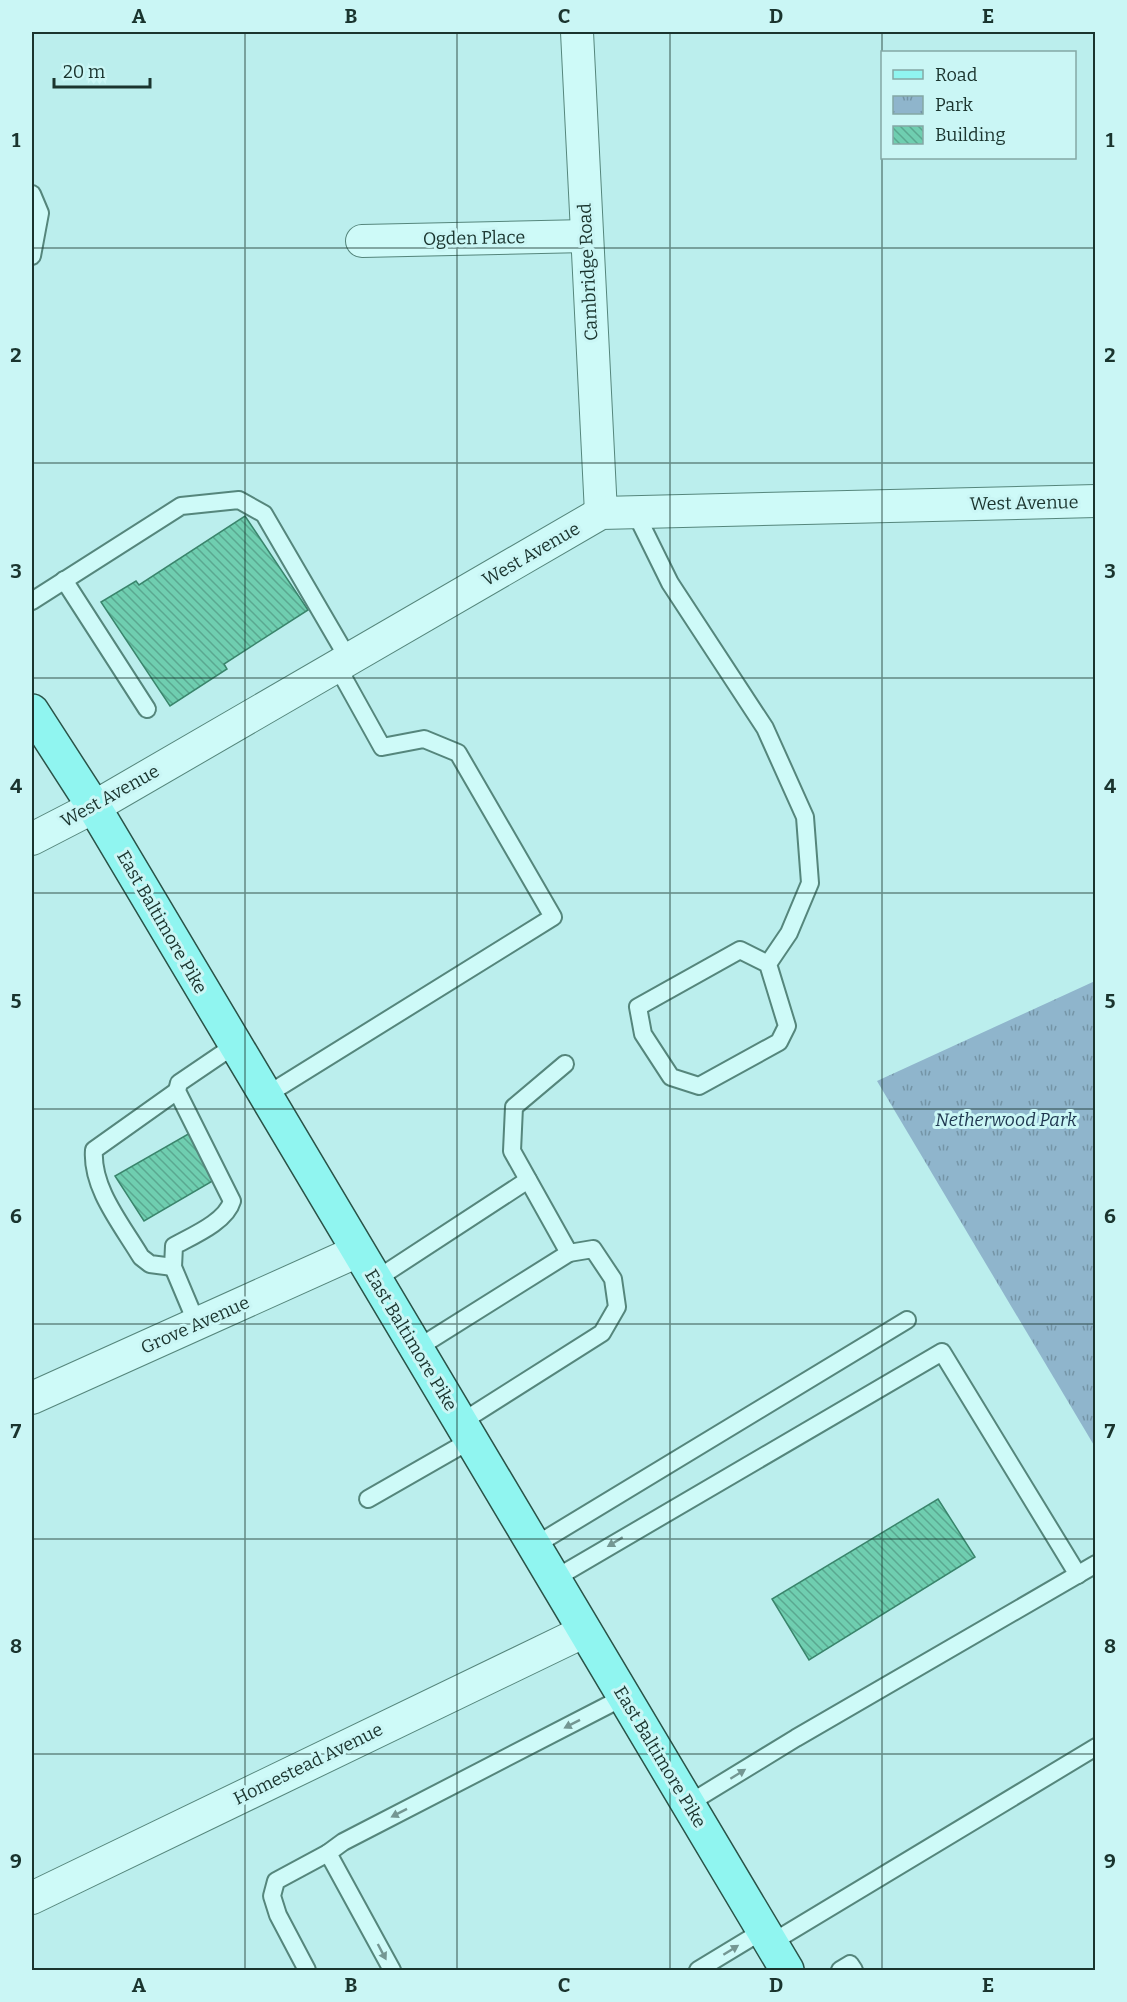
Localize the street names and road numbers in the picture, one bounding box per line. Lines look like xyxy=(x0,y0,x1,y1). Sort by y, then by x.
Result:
street label: Cambridge Road xyxy=(573,202,603,341)
street label: Ogden Place xyxy=(423,226,525,250)
street label: West Avenue xyxy=(969,491,1079,515)
street label: West Avenue xyxy=(478,517,584,591)
street label: West Avenue xyxy=(57,760,163,832)
street label: East Baltimore Pike xyxy=(112,847,212,997)
street label: East Baltimore Pike xyxy=(360,1265,462,1415)
street label: Grove Avenue xyxy=(137,1291,253,1359)
street label: East Baltimore Pike xyxy=(609,1682,711,1832)
street label: Homestead Avenue xyxy=(230,1718,386,1810)

